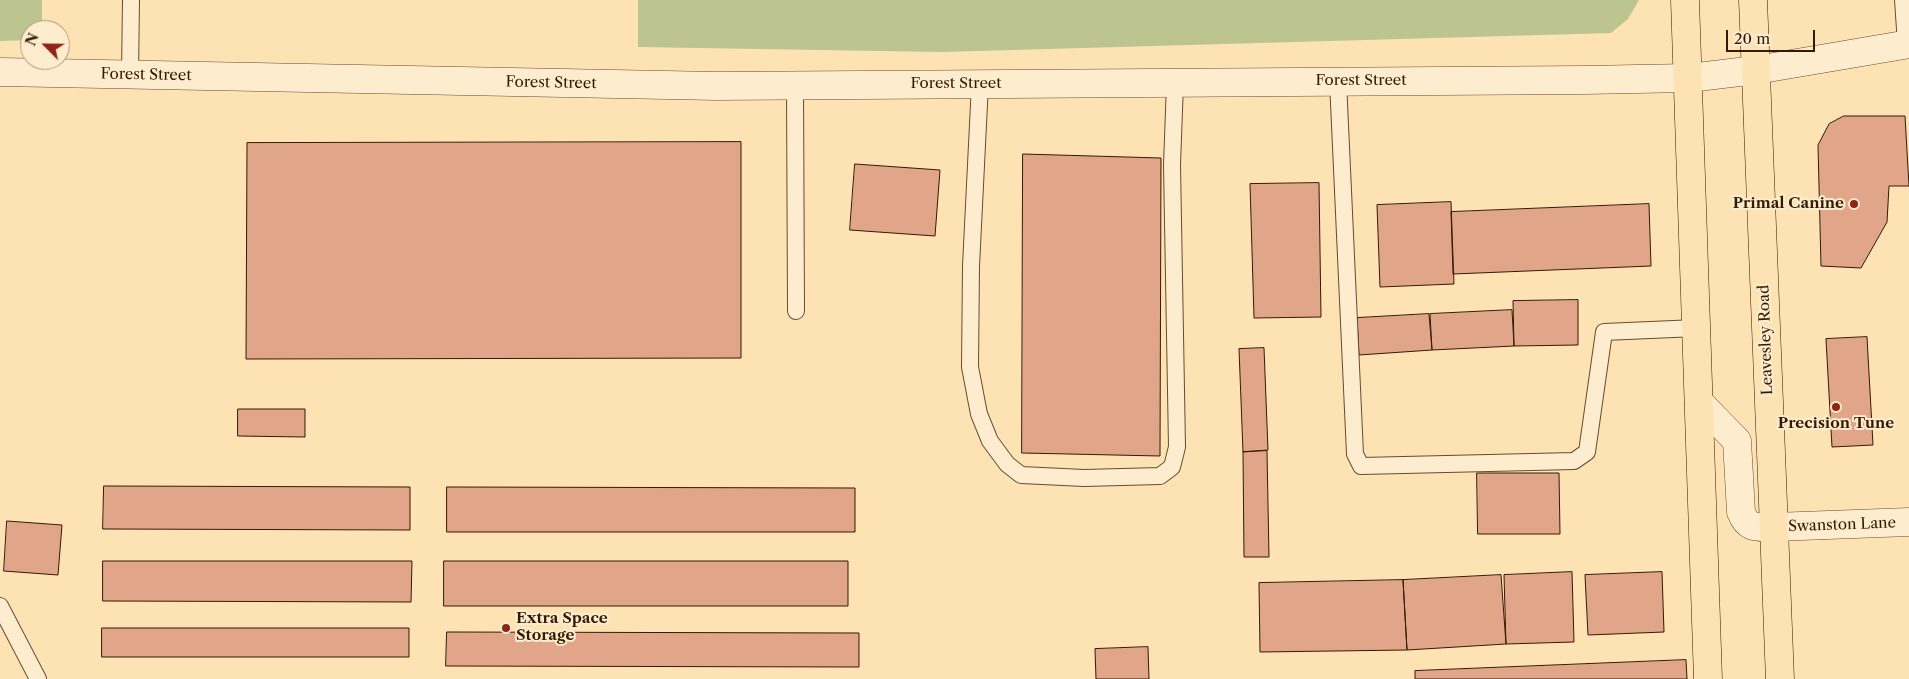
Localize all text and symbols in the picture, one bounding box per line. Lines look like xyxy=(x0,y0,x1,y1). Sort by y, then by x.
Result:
north arrow xyxy=(20,20,70,70)
scale bar xyxy=(1729,20,1818,52)
text: 20 m xyxy=(1734,29,1770,48)
text: N xyxy=(21,30,43,49)
street label: Forest Street xyxy=(100,65,192,85)
street label: Forest Street xyxy=(1315,72,1407,90)
street label: Forest Street xyxy=(505,73,597,93)
street label: Forest Street xyxy=(910,75,1002,93)
place label: Primal Canine xyxy=(1733,195,1844,213)
marker: Primal Canine xyxy=(1848,198,1860,210)
street label: Leavesley Road xyxy=(1755,285,1777,395)
marker: Precision Tune xyxy=(1830,401,1842,413)
place label: Precision Tune xyxy=(1778,415,1894,433)
street label: Swanston Lane xyxy=(1788,514,1896,536)
place label: Extra Space Storage xyxy=(516,610,608,645)
marker: Extra Space Storage xyxy=(500,622,512,634)

